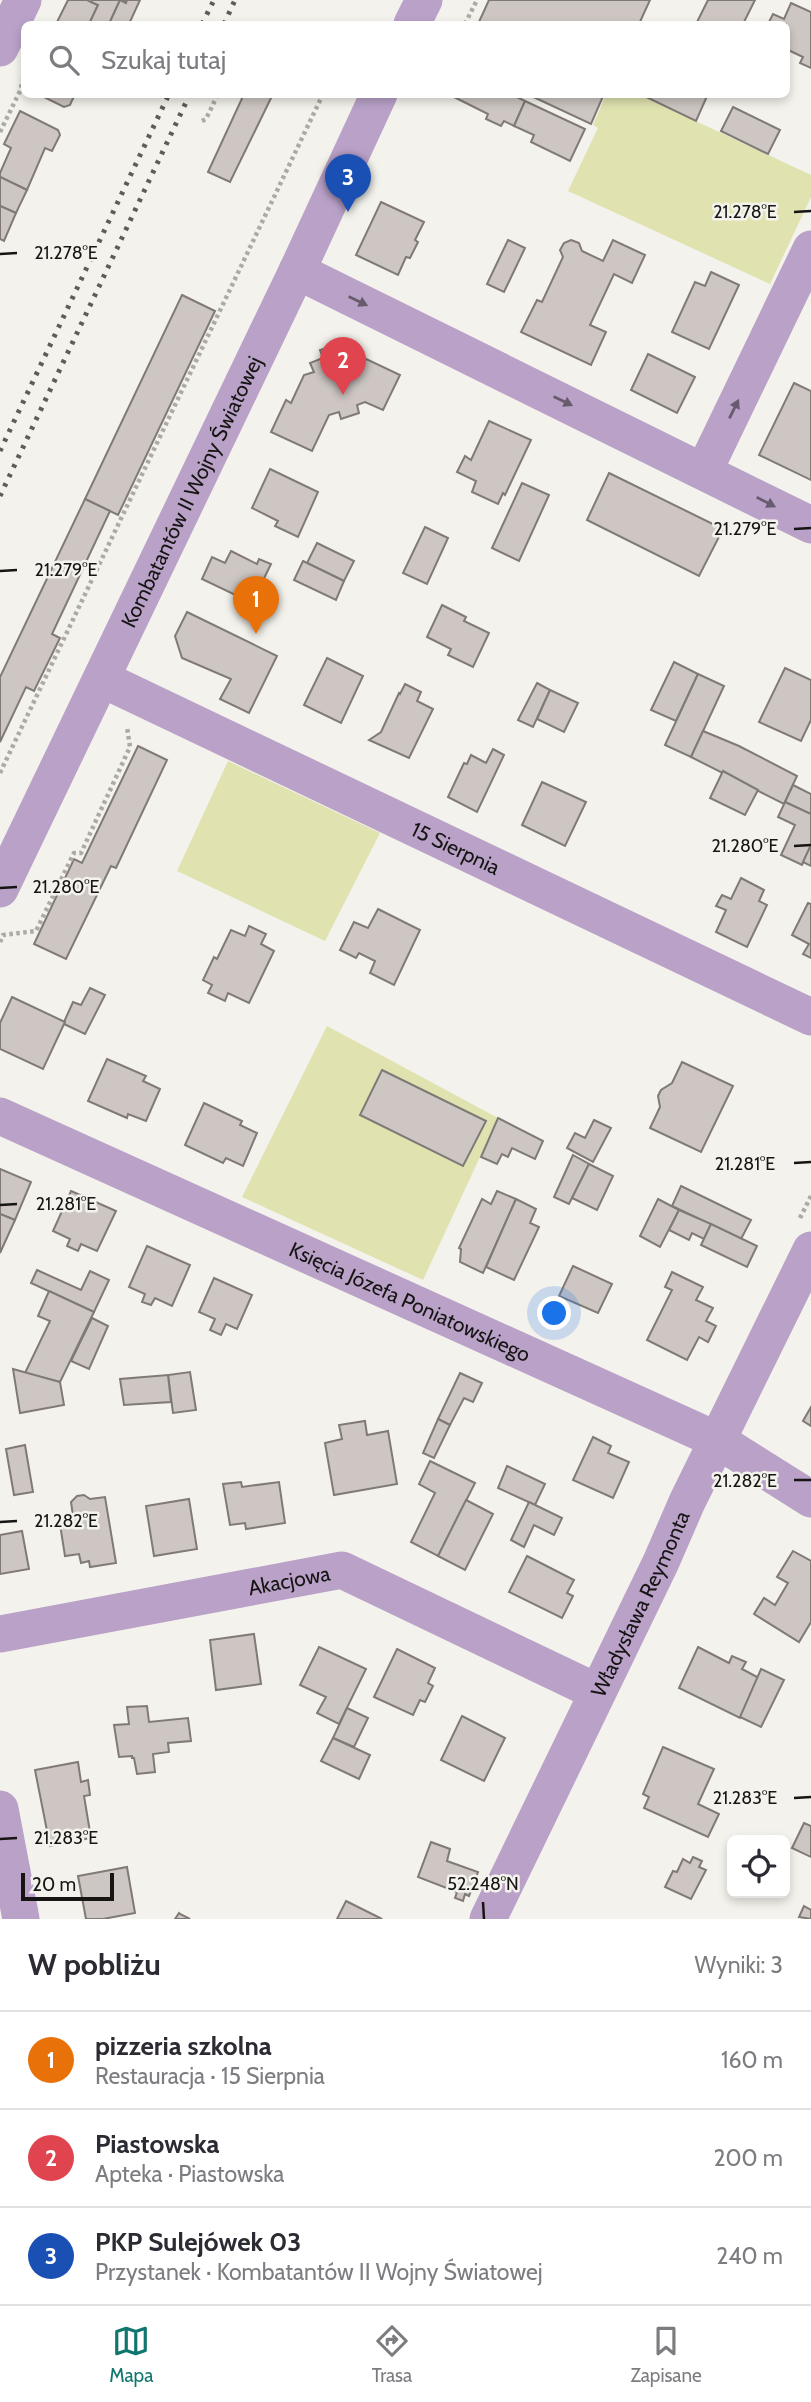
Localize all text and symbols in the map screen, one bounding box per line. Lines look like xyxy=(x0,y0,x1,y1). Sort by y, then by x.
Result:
search box xyxy=(21,21,790,98)
icon: search xyxy=(45,41,83,79)
text: Szukaj tutaj xyxy=(101,44,226,76)
pin: 3 xyxy=(325,154,371,212)
text: 21.278°E xyxy=(713,201,777,223)
text: 21.278°E xyxy=(34,242,98,264)
one-way arrow xyxy=(348,295,368,307)
pin: 2 xyxy=(320,337,366,395)
street label: Kombatantów II Wojny Światowej xyxy=(115,352,268,631)
one-way arrow xyxy=(553,396,573,407)
one-way arrow xyxy=(728,399,739,419)
one-way arrow xyxy=(756,497,776,508)
text: 21.279°E xyxy=(714,518,777,540)
text: 21.279°E xyxy=(35,559,98,581)
pin: 1 xyxy=(233,576,279,634)
street label: 15 Sierpnia xyxy=(408,816,504,879)
text: 21.280°E xyxy=(711,835,779,857)
text: 21.280°E xyxy=(32,876,100,898)
text: 21.281°E xyxy=(715,1153,775,1175)
text: 21.281°E xyxy=(36,1193,96,1215)
street label: Księcia Józefa Poniatowskiego xyxy=(286,1236,534,1367)
your location xyxy=(537,1296,571,1330)
text: 21.282°E xyxy=(713,1470,777,1492)
street label: Władysława Reymonta xyxy=(585,1507,694,1701)
text: 21.282°E xyxy=(34,1510,98,1532)
street label: Akacjowa xyxy=(246,1560,332,1600)
text: 21.283°E xyxy=(713,1787,777,1809)
text: 21.283°E xyxy=(34,1827,98,1849)
map controls xyxy=(727,1835,790,1898)
button: locate xyxy=(727,1835,790,1898)
scale bar xyxy=(21,1870,114,1902)
text: 20 m xyxy=(32,1873,76,1896)
text: 52.248°N xyxy=(447,1873,519,1895)
text: W pobliżu xyxy=(28,1946,161,1983)
text: Wyniki: 3 xyxy=(694,1951,783,1979)
text: pizzeria szkolna xyxy=(95,2030,272,2062)
text: 1 xyxy=(47,2046,55,2074)
text: 160 m xyxy=(721,2046,783,2074)
text: Restauracja · 15 Sierpnia xyxy=(95,2062,325,2090)
text: Piastowska xyxy=(95,2128,219,2160)
text: 2 xyxy=(45,2144,57,2172)
text: 200 m xyxy=(713,2144,783,2172)
text: Apteka · Piastowska xyxy=(95,2160,284,2188)
text: PKP Sulejówek 03 xyxy=(95,2226,301,2258)
text: 3 xyxy=(45,2242,57,2270)
text: 240 m xyxy=(716,2242,783,2270)
text: Przystanek · Kombatantów II Wojny Światowej xyxy=(95,2258,543,2286)
tab: Mapa xyxy=(109,2322,153,2387)
tab: Trasa xyxy=(372,2322,412,2387)
tab: Zapisane xyxy=(630,2322,702,2387)

